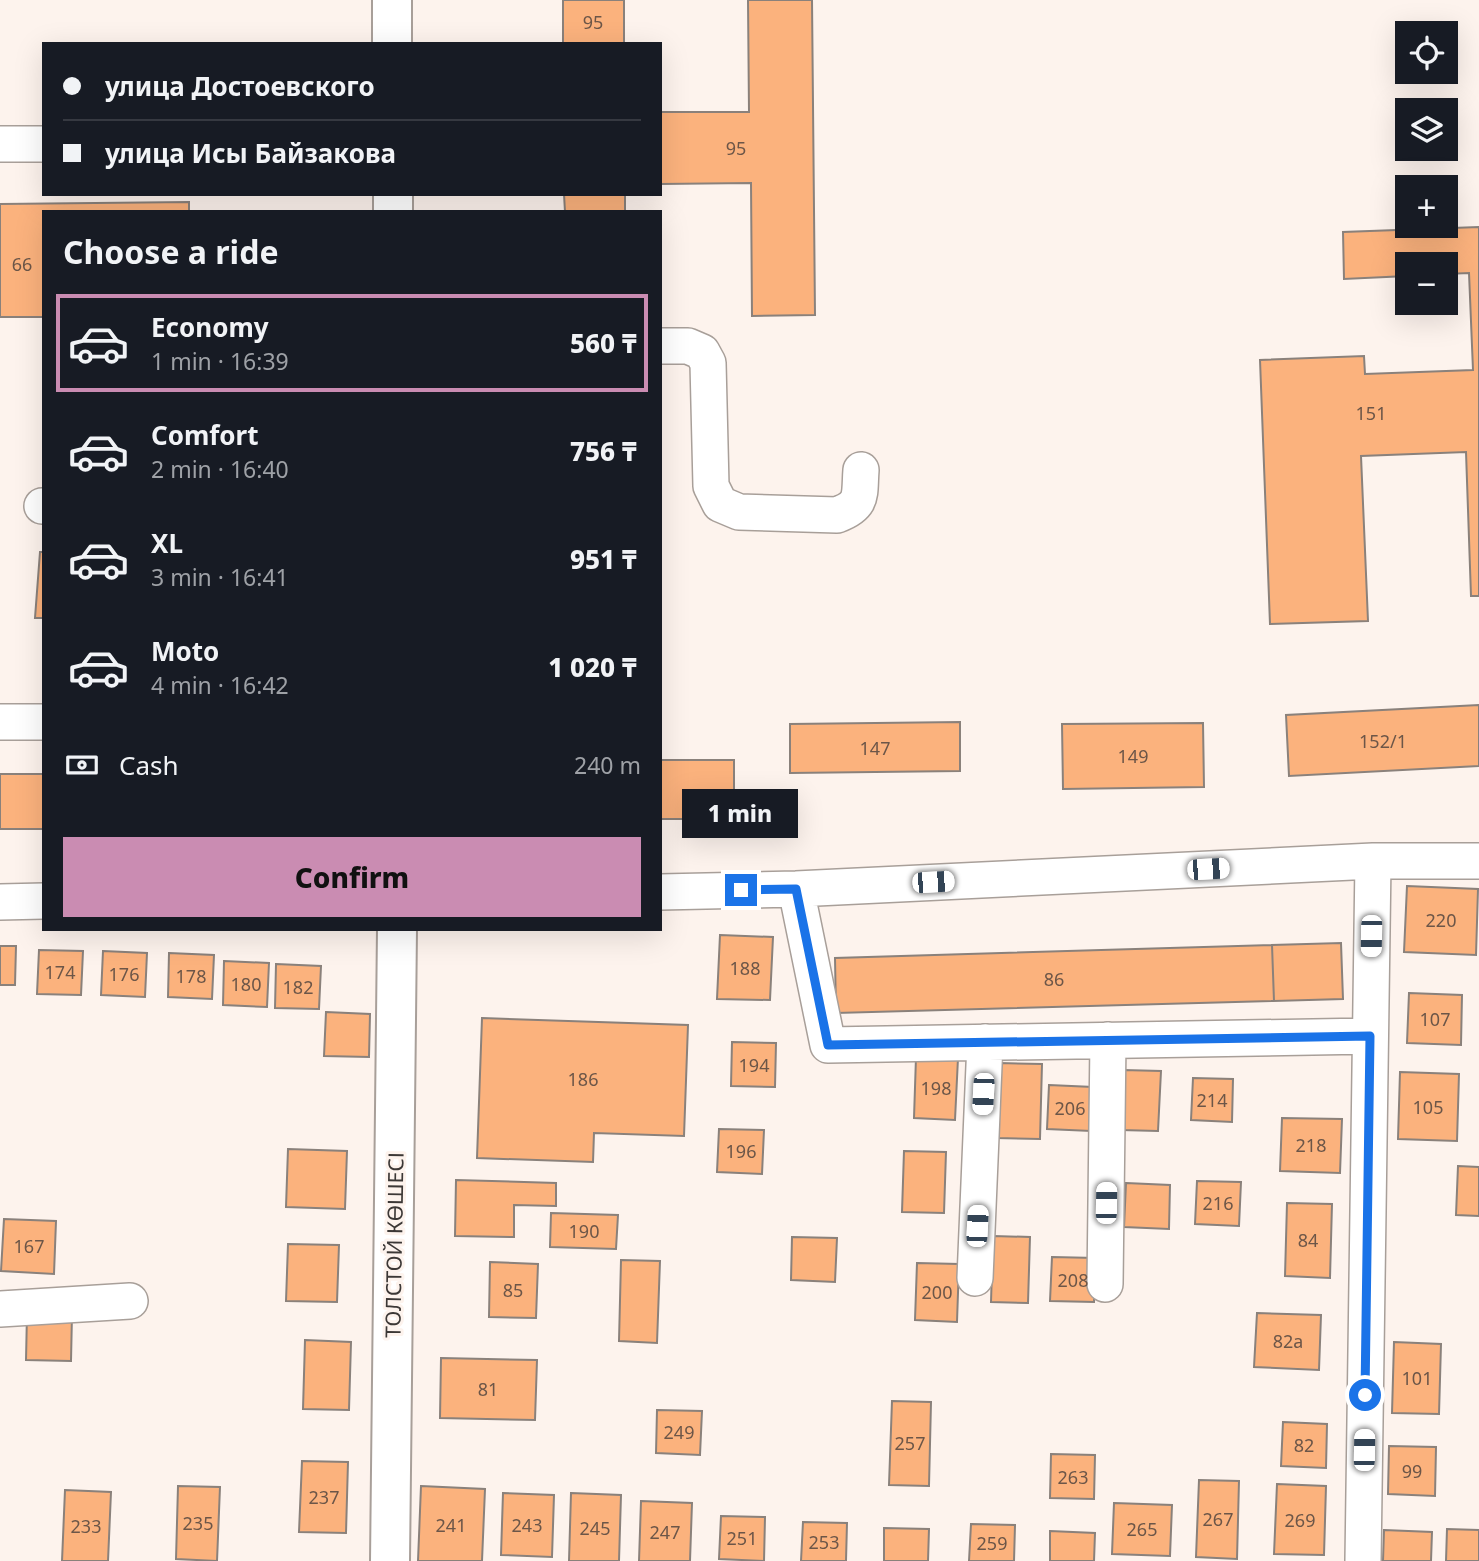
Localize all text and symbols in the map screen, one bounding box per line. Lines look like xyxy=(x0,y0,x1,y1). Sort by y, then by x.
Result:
house number: 95 xyxy=(583,10,603,34)
map controls xyxy=(1395,21,1458,315)
button: locate xyxy=(1395,21,1458,84)
text: улица Достоевского xyxy=(105,68,375,104)
button: layers xyxy=(1395,98,1458,161)
text: улица Исы Байзакова xyxy=(105,135,396,171)
house number: 95 xyxy=(726,136,746,160)
button: + xyxy=(1395,175,1458,238)
text: Choose a ride xyxy=(63,230,279,273)
house number: 66 xyxy=(12,252,32,276)
button: − xyxy=(1395,252,1458,315)
text: Economy xyxy=(151,309,269,345)
icon: car xyxy=(67,312,130,375)
text: 560 ₸ xyxy=(570,325,637,361)
text: 1 min · 16:39 xyxy=(151,345,289,377)
house number: 151 xyxy=(1356,401,1386,425)
text: Comfort xyxy=(151,417,259,453)
icon: car xyxy=(67,420,130,483)
text: 756 ₸ xyxy=(570,433,637,469)
text: 2 min · 16:40 xyxy=(151,453,289,485)
text: XL xyxy=(151,525,183,561)
icon: car xyxy=(67,528,130,591)
text: 951 ₸ xyxy=(570,541,637,577)
text: 3 min · 16:41 xyxy=(151,561,289,593)
text: Moto xyxy=(151,633,219,669)
icon: car xyxy=(67,636,130,699)
text: 1 020 ₸ xyxy=(548,649,637,685)
text: 4 min · 16:42 xyxy=(151,669,289,701)
house number: 152/1 xyxy=(1359,729,1407,753)
house number: 147 xyxy=(860,736,890,760)
house number: 149 xyxy=(1118,744,1148,768)
icon: cash xyxy=(63,746,101,784)
text: Cash xyxy=(119,747,179,783)
text: 240 m xyxy=(574,749,641,781)
callout: 1 min xyxy=(683,788,799,838)
text: 1 min xyxy=(708,797,772,829)
button: Confirm xyxy=(63,837,641,917)
car xyxy=(1187,857,1230,881)
car xyxy=(912,870,955,894)
route end xyxy=(725,874,757,906)
house number: 220 xyxy=(1426,908,1456,932)
car xyxy=(1361,915,1382,957)
house number: 188 xyxy=(730,956,760,980)
house number: 174 xyxy=(45,960,75,984)
house number: 176 xyxy=(109,962,139,986)
house number: 178 xyxy=(176,964,206,988)
house number: 86 xyxy=(1044,967,1064,991)
house number: 180 xyxy=(231,972,261,996)
house number: 182 xyxy=(283,975,313,999)
house number: 107 xyxy=(1420,1007,1450,1031)
house number: 194 xyxy=(739,1053,769,1077)
house number: 186 xyxy=(568,1067,598,1091)
car xyxy=(972,1072,995,1116)
house number: 198 xyxy=(921,1076,951,1100)
house number: 214 xyxy=(1197,1088,1227,1112)
house number: 105 xyxy=(1413,1095,1443,1119)
house number: 206 xyxy=(1055,1096,1085,1120)
house number: 218 xyxy=(1296,1133,1326,1157)
house number: 196 xyxy=(726,1139,756,1163)
street label: ТОЛСТОЙ КӨШЕСІ xyxy=(378,1152,410,1338)
car xyxy=(1096,1182,1117,1224)
house number: 216 xyxy=(1203,1191,1233,1215)
car xyxy=(966,1204,989,1248)
house number: 190 xyxy=(569,1219,599,1243)
house number: 84 xyxy=(1298,1228,1318,1252)
house number: 167 xyxy=(14,1234,44,1258)
house number: 208 xyxy=(1058,1268,1088,1292)
house number: 85 xyxy=(503,1278,523,1302)
house number: 200 xyxy=(922,1280,952,1304)
house number: 82а xyxy=(1273,1329,1303,1353)
house number: 101 xyxy=(1402,1366,1432,1390)
house number: 81 xyxy=(478,1377,498,1401)
route start xyxy=(1349,1379,1381,1411)
house number: 249 xyxy=(664,1420,694,1444)
car xyxy=(1354,1429,1375,1471)
house number: 257 xyxy=(895,1431,925,1455)
house number: 82 xyxy=(1294,1433,1314,1457)
house number: 99 xyxy=(1402,1459,1422,1483)
house number: 263 xyxy=(1058,1465,1088,1489)
house number: 237 xyxy=(309,1485,339,1509)
house number: 267 xyxy=(1203,1507,1233,1531)
house number: 269 xyxy=(1285,1508,1315,1532)
house number: 235 xyxy=(183,1511,213,1535)
house number: 241 xyxy=(436,1513,466,1537)
house number: 243 xyxy=(512,1513,542,1537)
house number: 233 xyxy=(71,1514,101,1538)
house number: 245 xyxy=(580,1516,610,1540)
house number: 265 xyxy=(1127,1517,1157,1541)
house number: 247 xyxy=(650,1520,680,1544)
house number: 251 xyxy=(727,1526,757,1550)
house number: 253 xyxy=(809,1530,839,1554)
house number: 259 xyxy=(977,1531,1007,1555)

